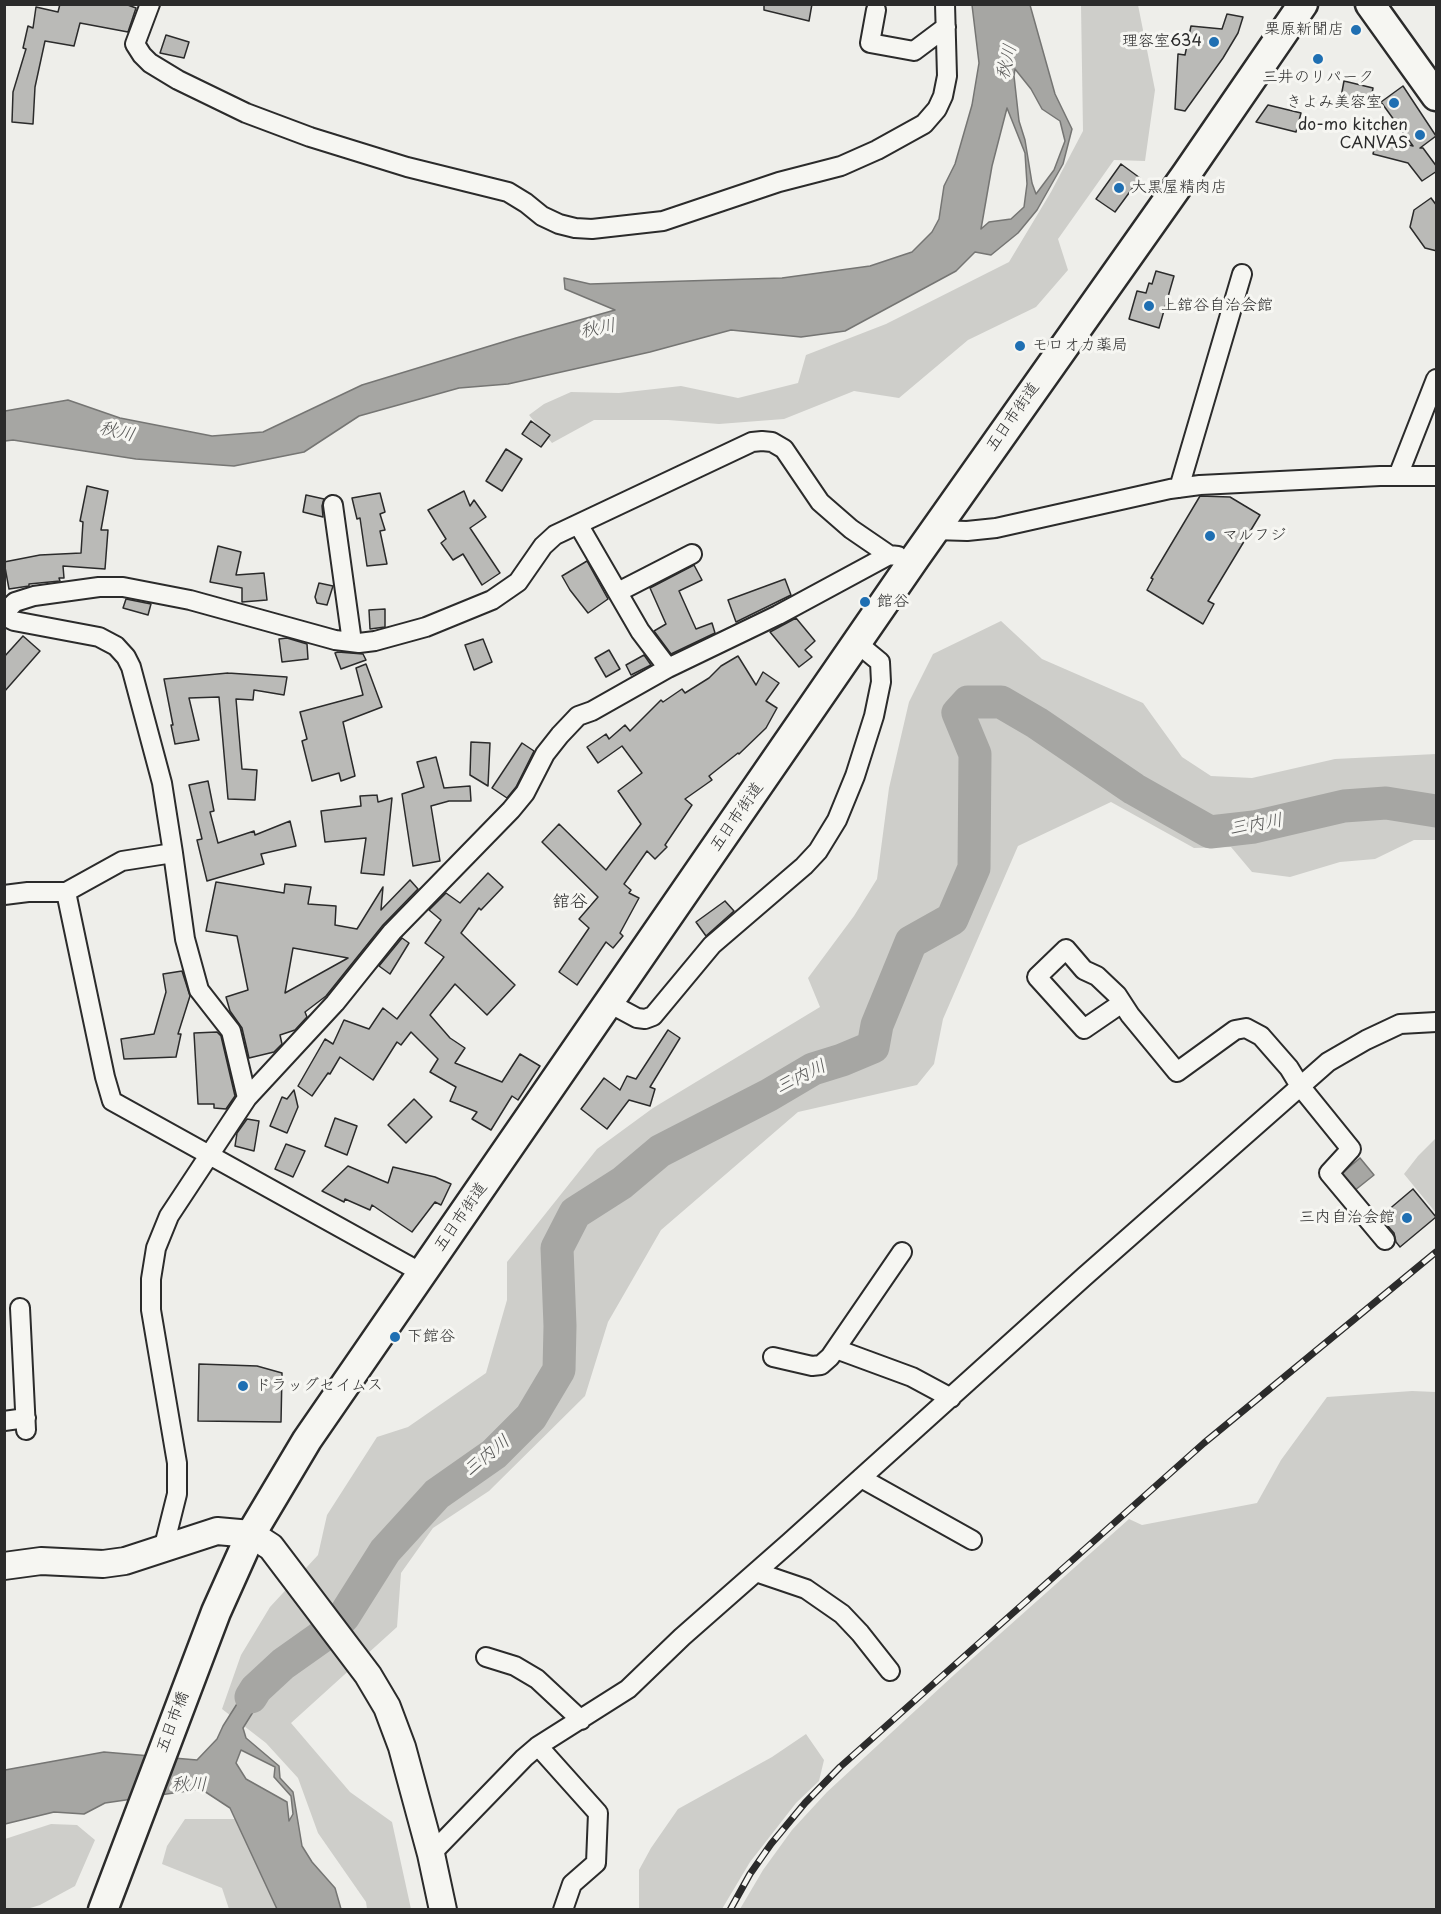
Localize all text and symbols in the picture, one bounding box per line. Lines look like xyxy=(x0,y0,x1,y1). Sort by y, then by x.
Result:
place label: 栗原新聞店 xyxy=(1264,20,1344,40)
marker: 栗原新聞店 xyxy=(1349,23,1363,37)
place label: 理容室634 xyxy=(1122,32,1202,52)
marker: 理容室634 xyxy=(1207,35,1221,49)
water label: 秋川 xyxy=(992,42,1022,82)
marker: 三井のリパーク xyxy=(1311,52,1325,66)
place label: 三井のリパーク xyxy=(1262,68,1374,88)
place label: きよみ美容室 xyxy=(1286,93,1382,113)
marker: きよみ美容室 xyxy=(1387,96,1401,110)
place label: do-mo kitchen CANVAS xyxy=(1298,116,1408,154)
marker: do-mo kitchen CANVAS xyxy=(1413,128,1427,142)
place label: 大黒屋精肉店 xyxy=(1131,178,1227,198)
marker: 大黒屋精肉店 xyxy=(1112,181,1126,195)
place label: 上舘谷自治会館 xyxy=(1161,296,1273,316)
marker: 上舘谷自治会館 xyxy=(1142,299,1156,313)
water label: 秋川 xyxy=(578,315,618,343)
place label: モロオカ薬局 xyxy=(1032,336,1128,356)
marker: モロオカ薬局 xyxy=(1013,339,1027,353)
street label: 五日市街道 xyxy=(982,379,1044,455)
water label: 秋川 xyxy=(97,417,137,447)
place label: マルフジ xyxy=(1222,526,1286,546)
marker: マルフジ xyxy=(1203,529,1217,543)
place label: 館谷 xyxy=(877,592,909,612)
marker: 館谷 xyxy=(858,595,872,609)
street label: 五日市街道 xyxy=(706,779,768,855)
water label: 三内川 xyxy=(1228,810,1284,840)
district label: 舘谷 xyxy=(552,891,588,913)
water label: 三内川 xyxy=(772,1055,830,1099)
street label: 五日市街道 xyxy=(430,1179,492,1255)
place label: 三内自治会館 xyxy=(1299,1208,1395,1228)
marker: 三内自治会館 xyxy=(1400,1211,1414,1225)
place label: 下館谷 xyxy=(407,1327,455,1347)
marker: 下館谷 xyxy=(388,1330,402,1344)
place label: ドラッグセイムス xyxy=(255,1376,383,1396)
marker: ドラッグセイムス xyxy=(236,1379,250,1393)
water label: 三内川 xyxy=(459,1431,515,1481)
street label: 五日市橋 xyxy=(153,1689,193,1755)
water label: 秋川 xyxy=(171,1774,207,1796)

